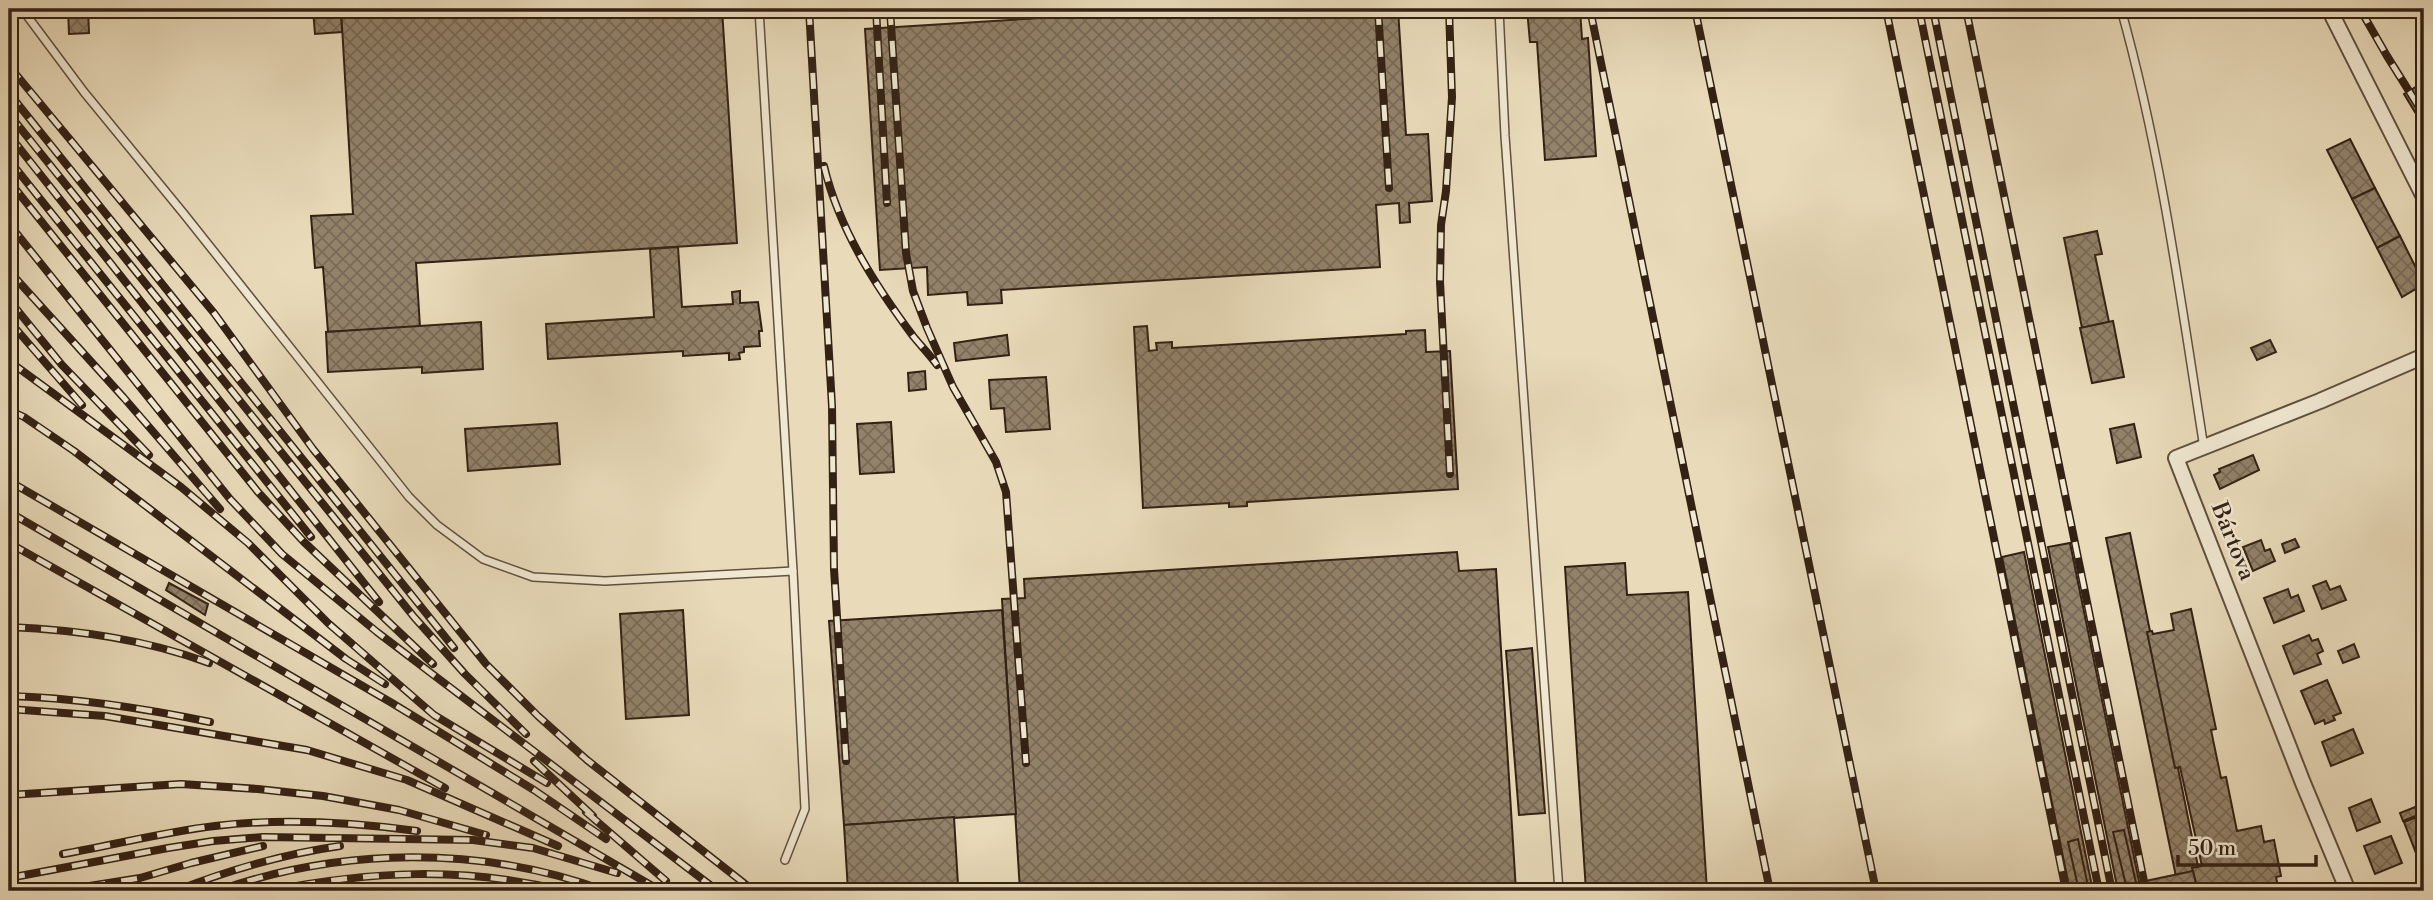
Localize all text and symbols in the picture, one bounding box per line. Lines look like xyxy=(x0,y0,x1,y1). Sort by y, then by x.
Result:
street label: Bártova xyxy=(2204,497,2261,585)
scale bar xyxy=(2178,823,2316,867)
text: 50 m xyxy=(2188,836,2236,862)

